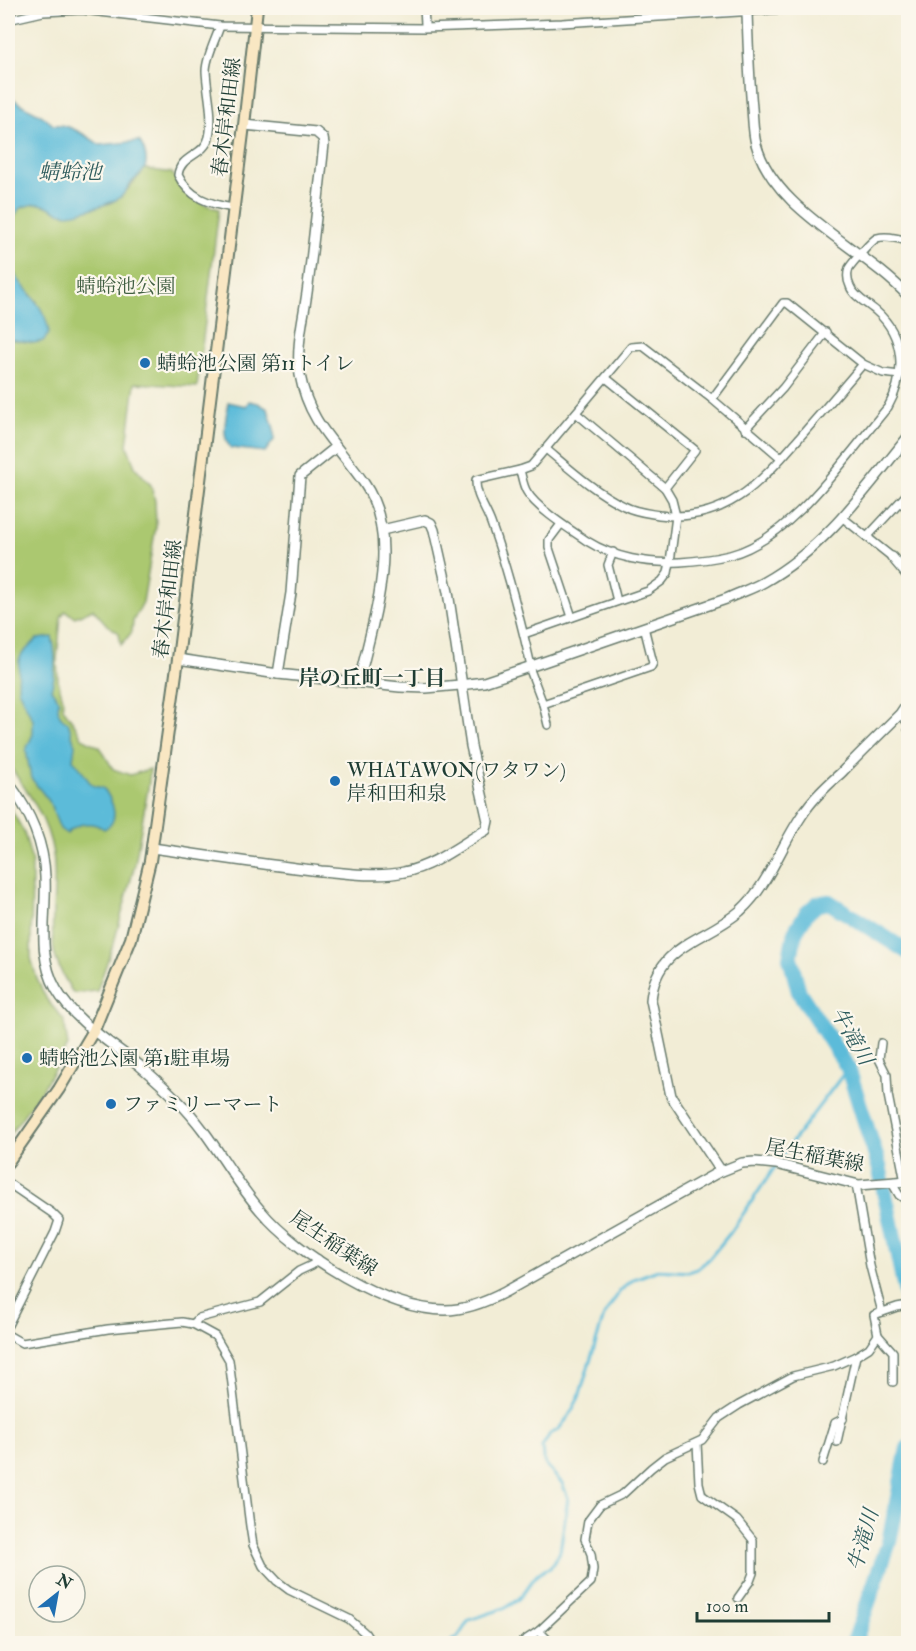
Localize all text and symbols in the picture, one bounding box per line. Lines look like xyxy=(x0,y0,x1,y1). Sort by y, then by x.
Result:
street label: 春木岸和田線 xyxy=(207,56,246,178)
water label: 蜻蛉池 xyxy=(39,159,103,186)
park label: 蜻蛉池公園 xyxy=(76,274,176,299)
place label: 蜻蛉池公園 第11トイレ xyxy=(157,351,355,376)
marker: 蜻蛉池公園 第11トイレ xyxy=(138,356,152,370)
street label: 春木岸和田線 xyxy=(148,538,187,660)
district label: 岸の丘町一丁目 xyxy=(299,665,446,692)
place label: WHATAWON(ワタワン) 岸和田和泉 xyxy=(346,758,566,806)
marker: WHATAWON(ワタワン) 岸和田和泉 xyxy=(328,774,342,788)
water label: 牛滝川 xyxy=(824,1002,880,1072)
place label: 蜻蛉池公園 第1駐車場 xyxy=(39,1046,230,1071)
marker: 蜻蛉池公園 第1駐車場 xyxy=(20,1051,34,1065)
place label: ファミリーマート xyxy=(123,1092,283,1117)
marker: ファミリーマート xyxy=(104,1097,118,1111)
street label: 尾生稲葉線 xyxy=(763,1134,866,1177)
street label: 尾生稲葉線 xyxy=(285,1205,382,1282)
water label: 牛滝川 xyxy=(842,1504,886,1574)
north arrow xyxy=(27,1564,87,1624)
text: N xyxy=(52,1569,76,1595)
scale bar xyxy=(697,1585,829,1623)
text: 100 m xyxy=(706,1595,749,1618)

